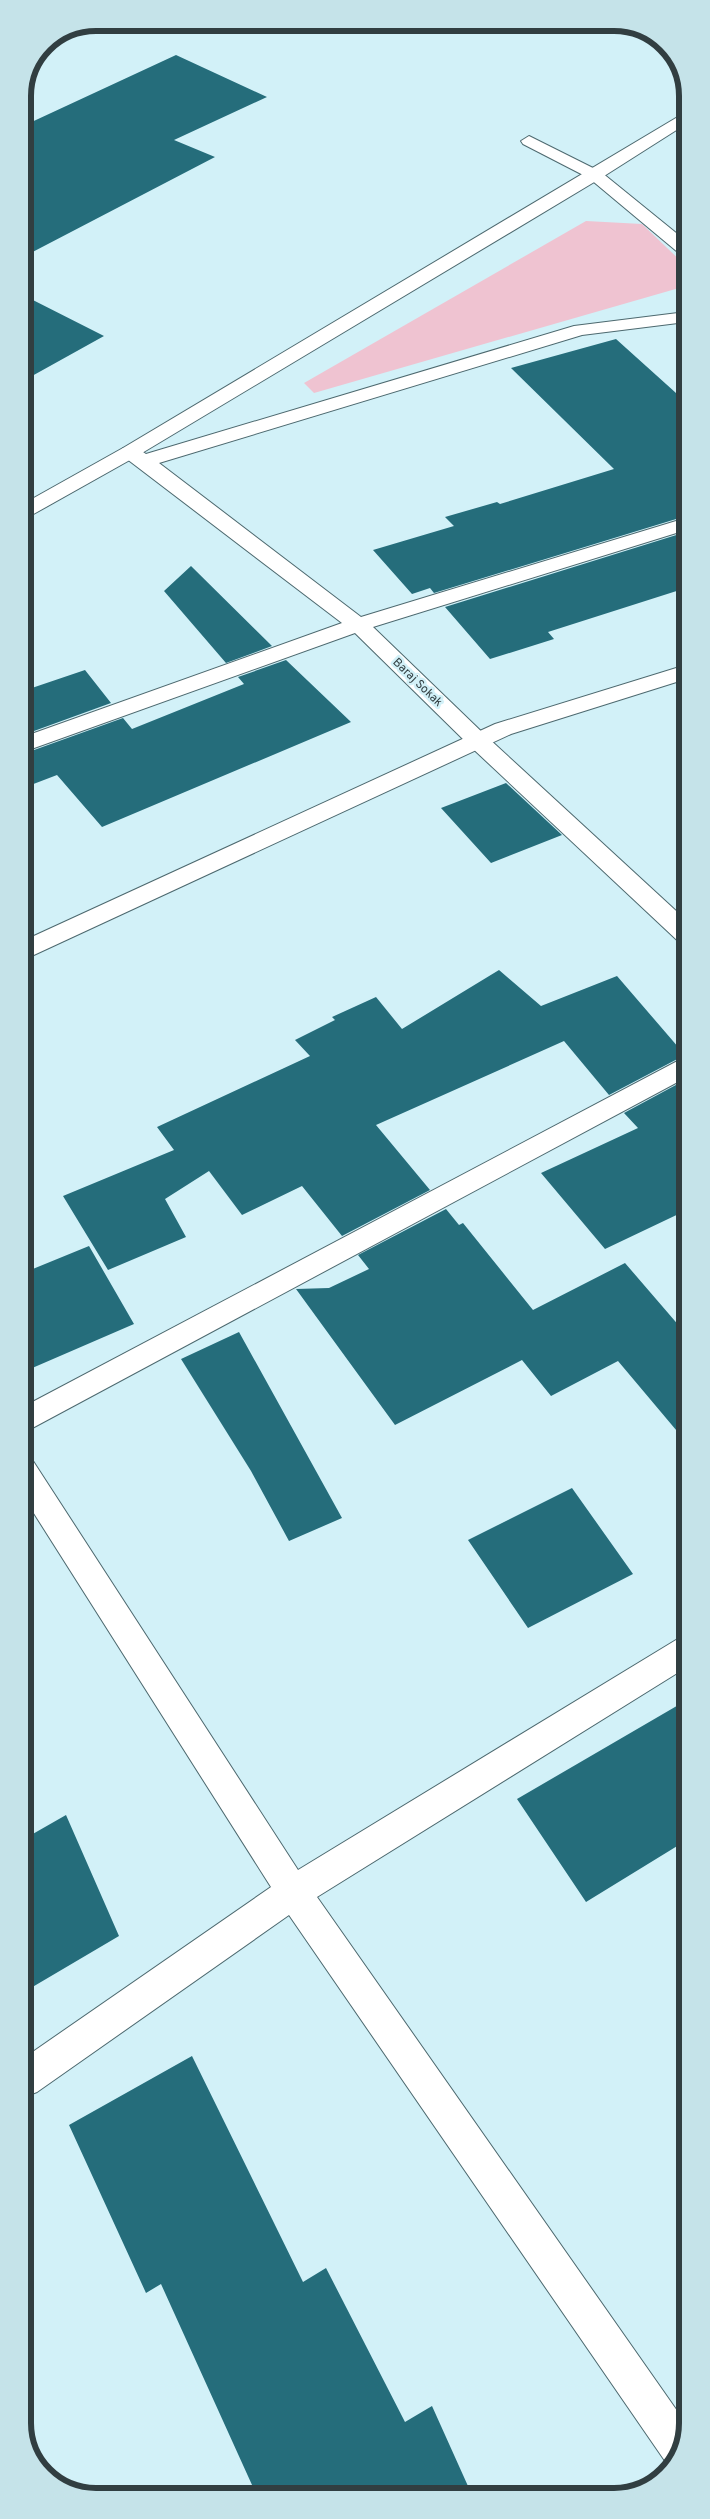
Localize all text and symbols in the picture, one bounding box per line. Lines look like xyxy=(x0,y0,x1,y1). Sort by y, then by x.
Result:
street label: Baraj Sokak xyxy=(389,655,446,711)

